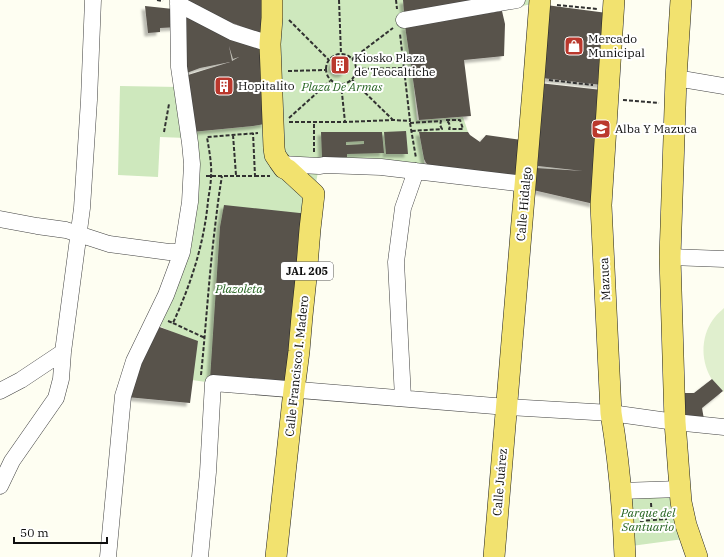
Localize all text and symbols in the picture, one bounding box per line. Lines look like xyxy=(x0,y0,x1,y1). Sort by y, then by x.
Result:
place label: Mercado Municipal xyxy=(588,31,645,60)
shop icon: Mercado Municipal xyxy=(563,35,585,57)
place label: Kiosko Plaza de Teocaltiche xyxy=(354,50,436,79)
building icon: Kiosko Plaza de Teocaltiche xyxy=(329,54,351,76)
building icon: Hopitalito xyxy=(213,75,235,97)
place label: Hopitalito xyxy=(238,78,295,93)
park label: Plaza De Armas xyxy=(300,79,383,94)
school or university icon: Alba Y Mazuca xyxy=(590,118,612,140)
place label: Alba Y Mazuca xyxy=(615,121,697,136)
street label: Calle Hidalgo xyxy=(513,166,534,242)
street label: Mazuca xyxy=(596,257,613,301)
road number: JAL 205 xyxy=(281,262,333,280)
park label: Plazoleta xyxy=(214,281,263,296)
street label: Calle Francisco I. Madero xyxy=(282,294,311,437)
street label: Calle Juárez xyxy=(489,448,510,516)
park label: Parque del Santuario xyxy=(620,505,676,534)
scale bar xyxy=(14,519,107,545)
text: 50 m xyxy=(20,525,49,540)

